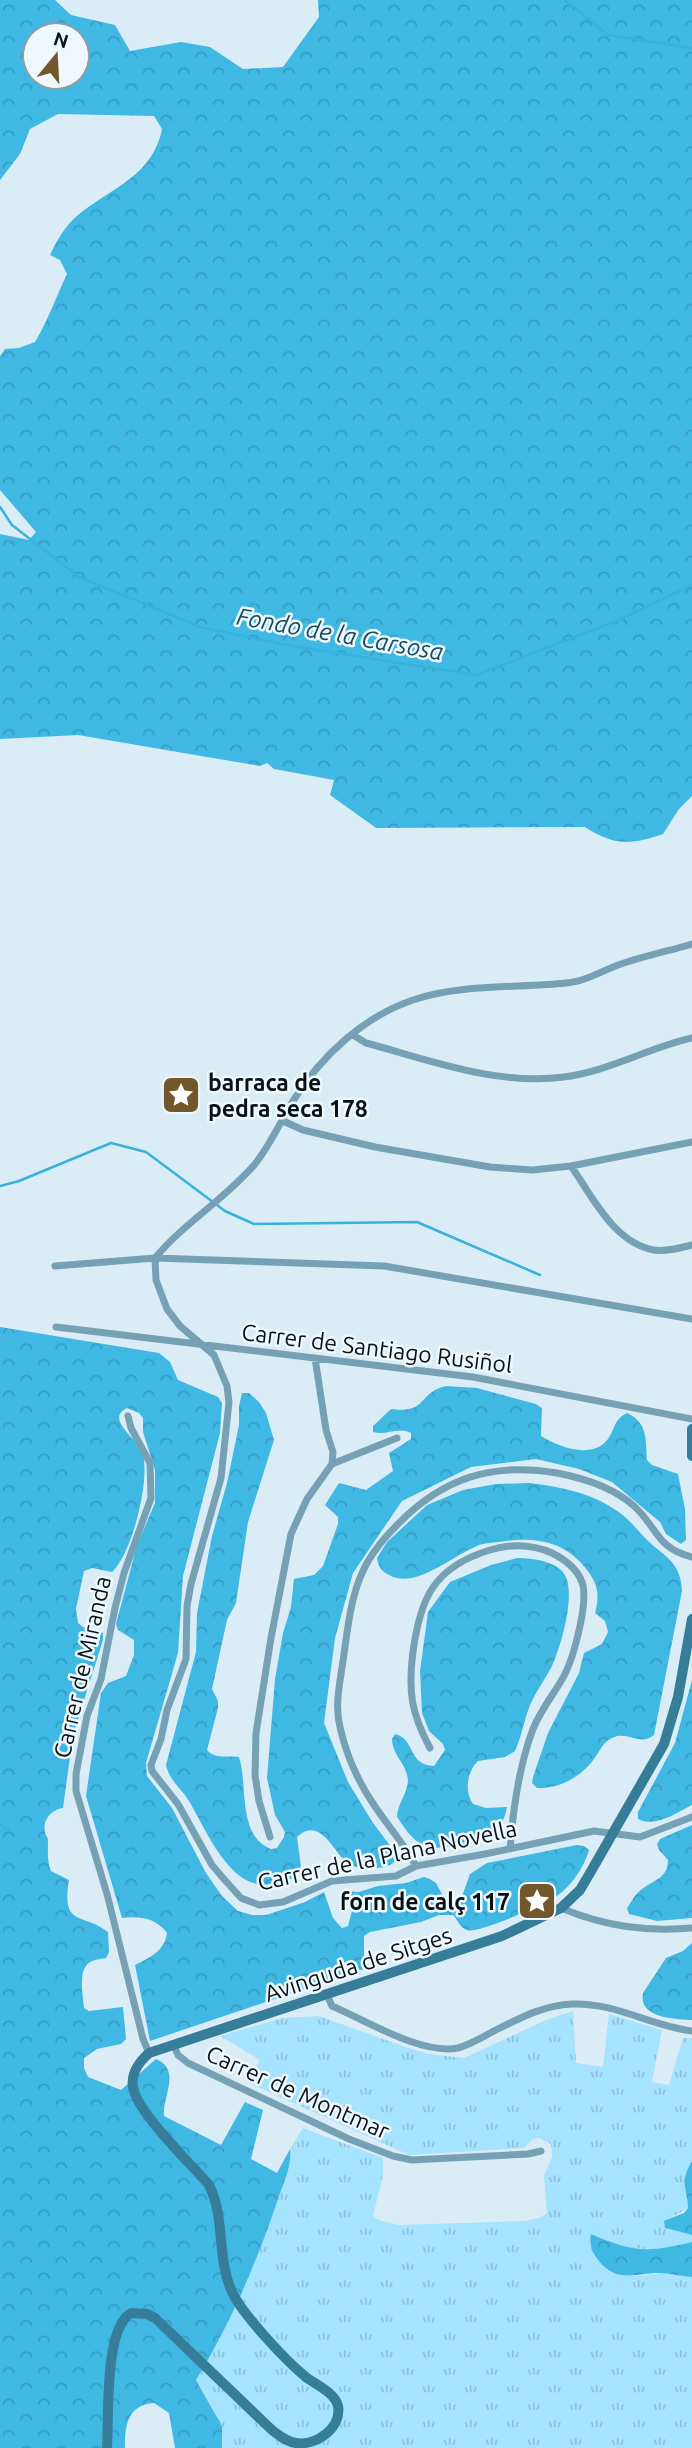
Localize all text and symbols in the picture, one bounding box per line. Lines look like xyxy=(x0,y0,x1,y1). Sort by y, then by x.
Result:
north arrow xyxy=(21,21,91,91)
text: N xyxy=(51,27,71,52)
water label: Fondo de la Carsosa xyxy=(235,603,445,665)
place label: barraca de pedra seca 178 xyxy=(208,1070,368,1121)
place icon: barraca de pedra seca 178 xyxy=(160,1074,202,1116)
street label: Carrer de Santiago Rusiñol xyxy=(240,1319,514,1377)
street label: Carrer de Miranda xyxy=(49,1574,115,1760)
street label: Carrer de la Plana Novella xyxy=(255,1815,519,1895)
place icon: forn de calç 117 xyxy=(516,1880,558,1922)
place label: forn de calç 117 xyxy=(340,1889,510,1915)
street label: Avinguda de Sitges xyxy=(261,1922,455,2006)
street label: Carrer de Montmar xyxy=(203,2040,394,2144)

